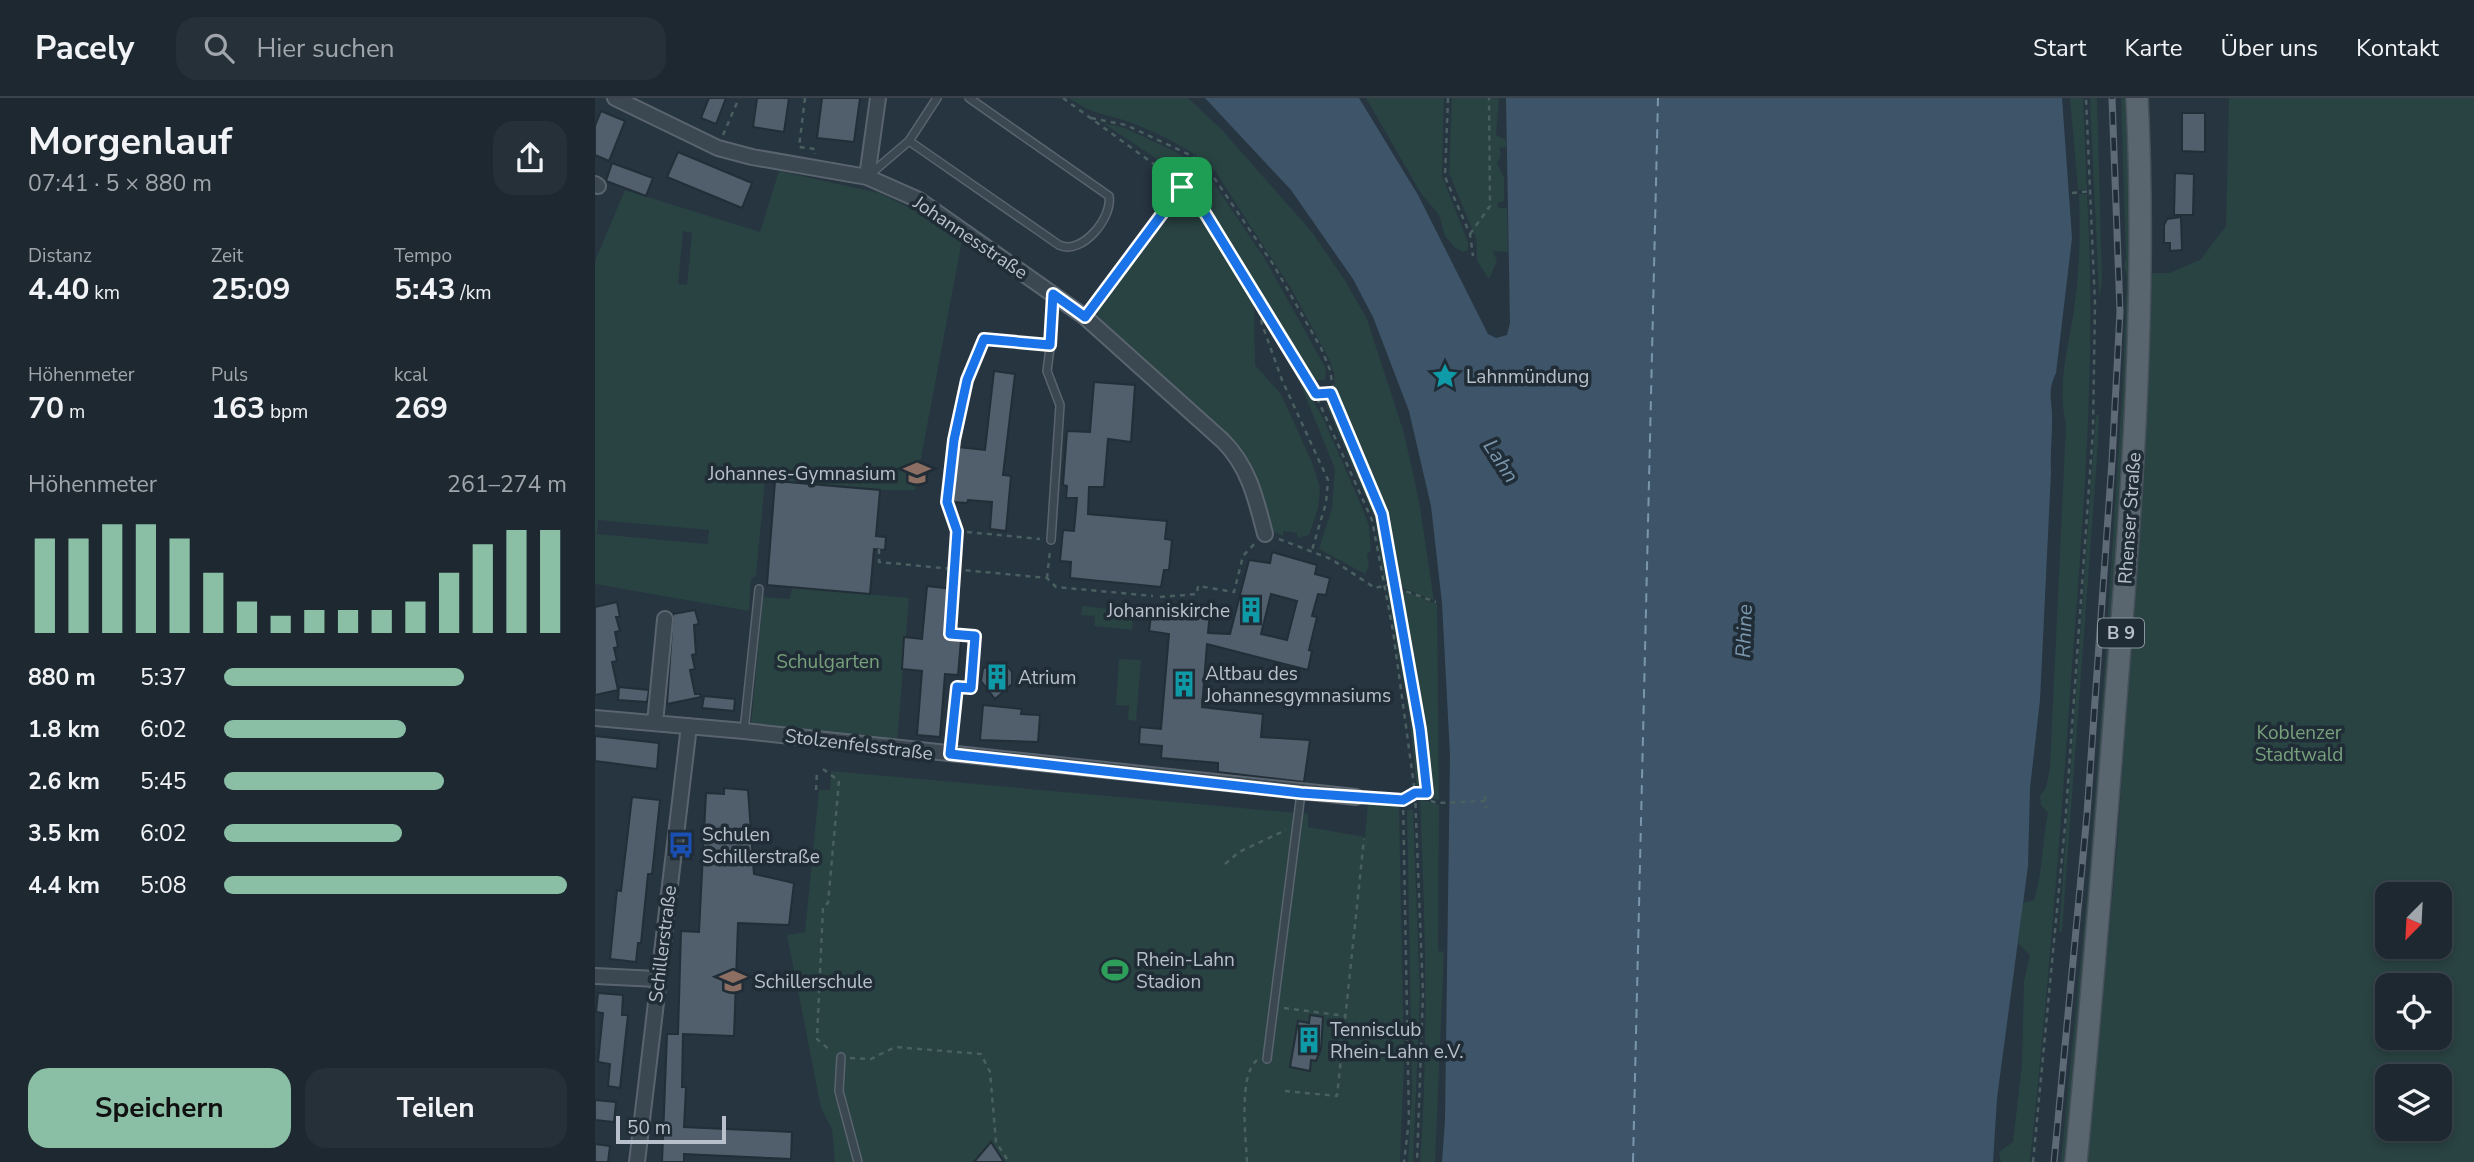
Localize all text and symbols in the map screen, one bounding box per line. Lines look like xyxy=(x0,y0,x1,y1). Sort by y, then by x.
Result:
search box xyxy=(176,17,666,80)
text: Pacely xyxy=(35,26,134,71)
icon: search xyxy=(200,29,238,67)
text: Hier suchen xyxy=(256,31,395,66)
text: Start xyxy=(2033,32,2086,64)
text: Karte xyxy=(2124,32,2182,64)
text: Über uns xyxy=(2220,32,2318,64)
text: Kontakt xyxy=(2356,32,2439,64)
text: Morgenlauf xyxy=(28,116,232,167)
button: share xyxy=(493,121,567,195)
pin xyxy=(1152,157,1212,217)
text: 07:41 · 5 × 880 m xyxy=(28,168,212,199)
icon: arrive xyxy=(1163,168,1201,206)
street label: Johannesstraße xyxy=(907,189,1033,286)
text: Distanz xyxy=(28,243,92,269)
text: Zeit xyxy=(211,243,243,269)
text: Tempo xyxy=(394,243,452,269)
text: 4.40 xyxy=(28,269,89,310)
text: 25:09 xyxy=(211,269,290,310)
text: 5:43 xyxy=(394,269,455,310)
text: km xyxy=(89,280,120,306)
text: /km xyxy=(455,280,491,306)
place icon: Lahnmündung xyxy=(1430,361,1460,391)
text: Höhenmeter xyxy=(28,362,135,388)
text: Puls xyxy=(211,362,248,388)
text: kcal xyxy=(394,362,428,388)
place label: Lahnmündung xyxy=(1466,364,1589,390)
text: 70 xyxy=(28,388,64,429)
text: 163 xyxy=(211,388,265,429)
text: 269 xyxy=(394,388,448,429)
text: m xyxy=(64,399,85,425)
text: bpm xyxy=(265,399,308,425)
water label: Lahn xyxy=(1477,434,1525,488)
street label: Rhenser Straße xyxy=(2112,451,2148,585)
school or university icon: Johannes-Gymnasium xyxy=(902,458,932,488)
place label: Johannes-Gymnasium xyxy=(707,461,896,487)
text: Höhenmeter xyxy=(28,469,157,500)
text: 261–274 m xyxy=(447,469,567,500)
building icon: Johanniskirche xyxy=(1236,595,1266,625)
place label: Johanniskirche xyxy=(1106,598,1230,624)
water label: Rhine xyxy=(1729,604,1759,658)
road number: B 9 xyxy=(2098,618,2144,648)
park label: Schulgarten xyxy=(776,649,880,675)
place label: Altbau des Johannesgymnasiums xyxy=(1204,661,1391,709)
text: 880 m xyxy=(28,662,96,693)
text: 5:37 xyxy=(140,662,187,693)
building icon: Atrium xyxy=(982,662,1012,692)
place label: Atrium xyxy=(1018,665,1076,691)
building icon: Altbau des Johannesgymnasiums xyxy=(1169,669,1199,699)
text: 1.8 km xyxy=(28,714,100,745)
text: 6:02 xyxy=(140,714,187,745)
park label: Koblenzer Stadtwald xyxy=(2255,720,2343,768)
street label: Stolzenfelsstraße xyxy=(783,723,934,767)
text: 2.6 km xyxy=(28,766,100,797)
text: 5:45 xyxy=(140,766,187,797)
text: 3.5 km xyxy=(28,818,100,849)
text: 6:02 xyxy=(140,818,187,849)
place label: Schulen Schillerstraße xyxy=(702,822,820,870)
bus stop icon: Schulen Schillerstraße xyxy=(666,830,696,860)
text: 4.4 km xyxy=(28,870,100,901)
text: 5:08 xyxy=(140,870,187,901)
north arrow xyxy=(2375,882,2452,959)
map controls xyxy=(2375,882,2452,1141)
street label: Schillerstraße xyxy=(643,884,683,1004)
place label: Rhein-Lahn Stadion xyxy=(1136,947,1235,995)
sports icon: Rhein-Lahn Stadion xyxy=(1100,955,1130,985)
school or university icon: Schillerschule xyxy=(718,966,748,996)
place label: Schillerschule xyxy=(754,969,873,995)
button: locate xyxy=(2375,973,2452,1050)
place label: Tennisclub Rhein-Lahn e.V. xyxy=(1330,1017,1464,1065)
building icon: Tennisclub Rhein-Lahn e.V. xyxy=(1294,1025,1324,1055)
button: layers xyxy=(2375,1064,2452,1141)
button: Speichern xyxy=(28,1068,291,1148)
button: Teilen xyxy=(305,1068,567,1148)
scale bar xyxy=(616,1113,726,1145)
text: 50 m xyxy=(627,1115,671,1141)

